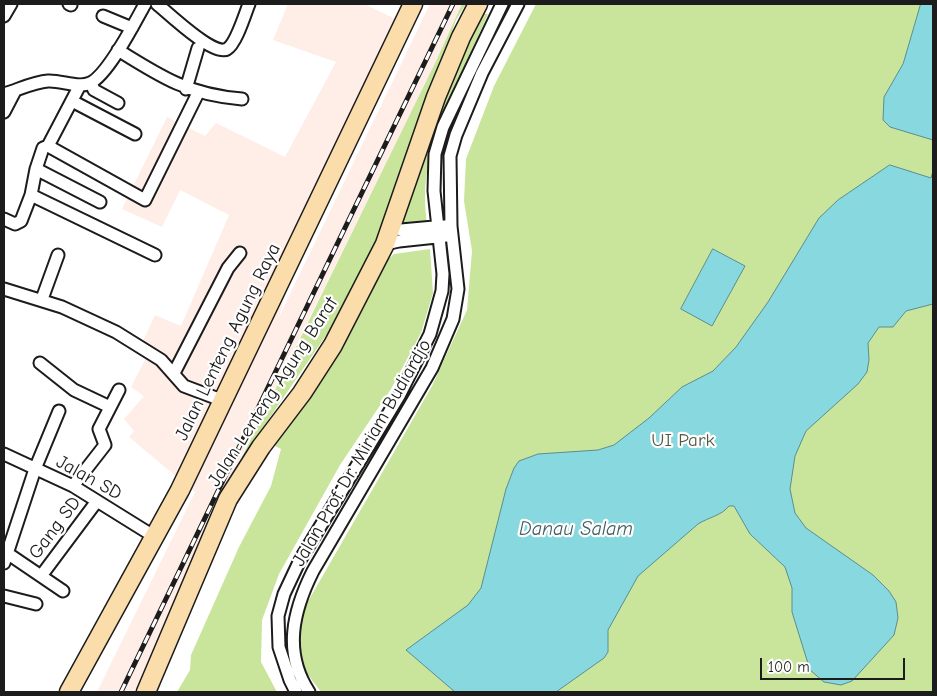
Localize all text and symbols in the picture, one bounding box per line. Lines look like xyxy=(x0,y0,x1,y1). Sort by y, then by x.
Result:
street label: Jalan Lenteng Agung Raya xyxy=(170,240,286,444)
street label: Jalan Lenteng Agung Barat xyxy=(203,293,343,491)
street label: Jalan Prof. Dr. Miriam Budiardjo xyxy=(288,335,436,571)
park label: UI Park xyxy=(651,430,715,452)
street label: Jalan SD xyxy=(52,451,126,505)
street label: Gang SD xyxy=(24,492,86,564)
water label: Danau Salam xyxy=(519,517,633,541)
scale bar xyxy=(762,648,907,680)
text: 100 m xyxy=(768,658,810,676)

